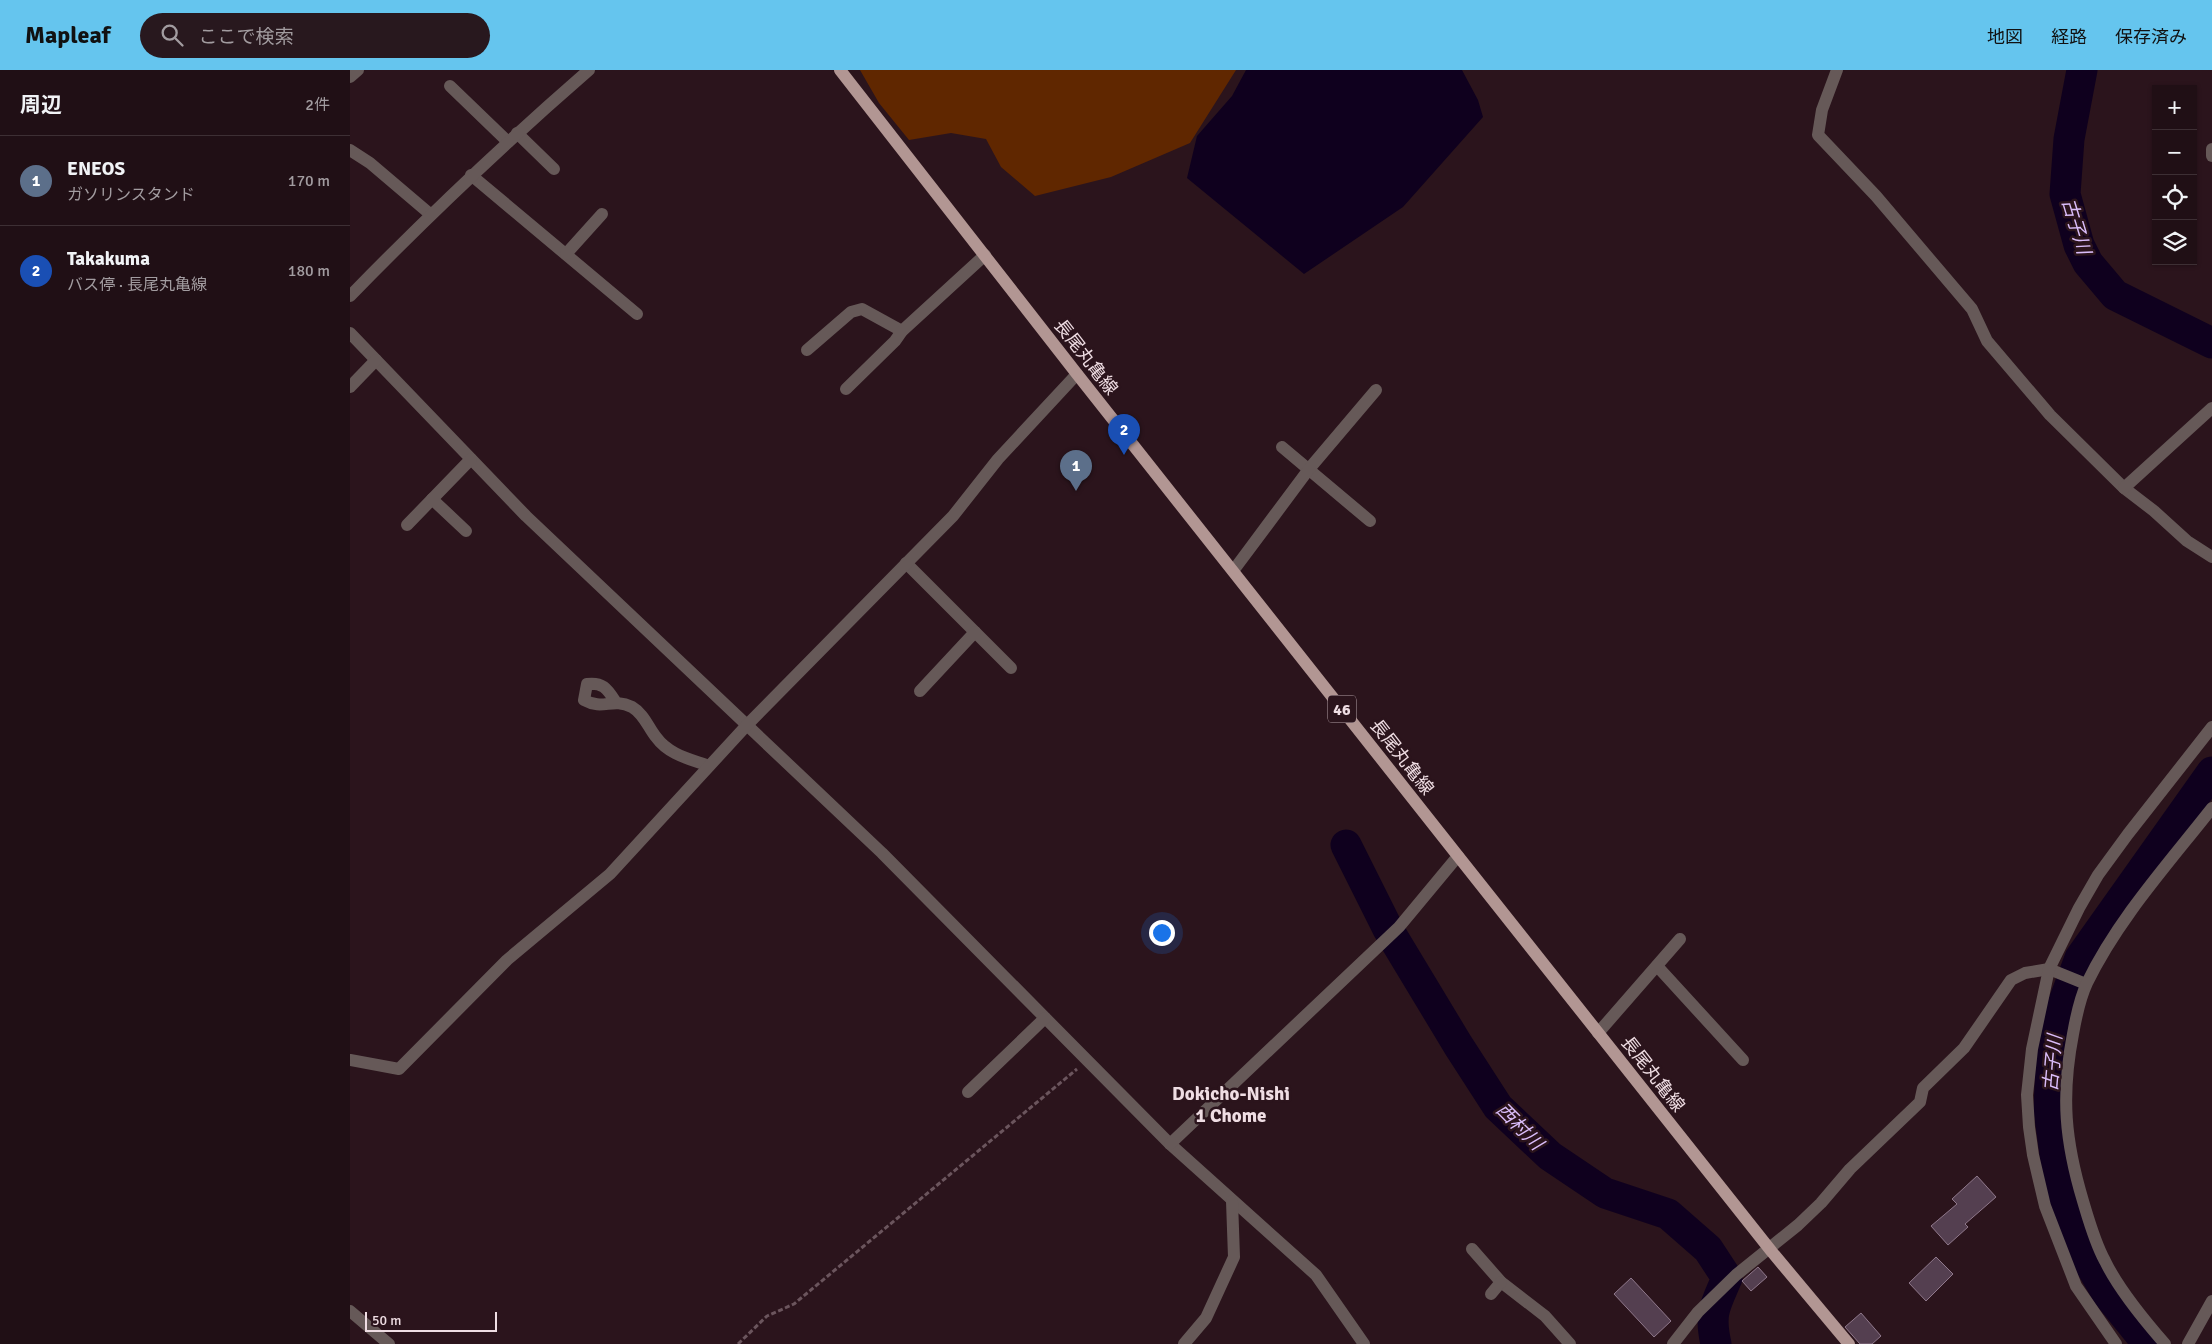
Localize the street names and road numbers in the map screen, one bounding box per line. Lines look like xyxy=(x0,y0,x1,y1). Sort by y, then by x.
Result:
street label: 長尾丸亀線 xyxy=(1050,315,1122,399)
road number: 46 xyxy=(1328,696,1356,722)
street label: 長尾丸亀線 xyxy=(1366,715,1438,799)
street label: 長尾丸亀線 xyxy=(1617,1032,1689,1116)

